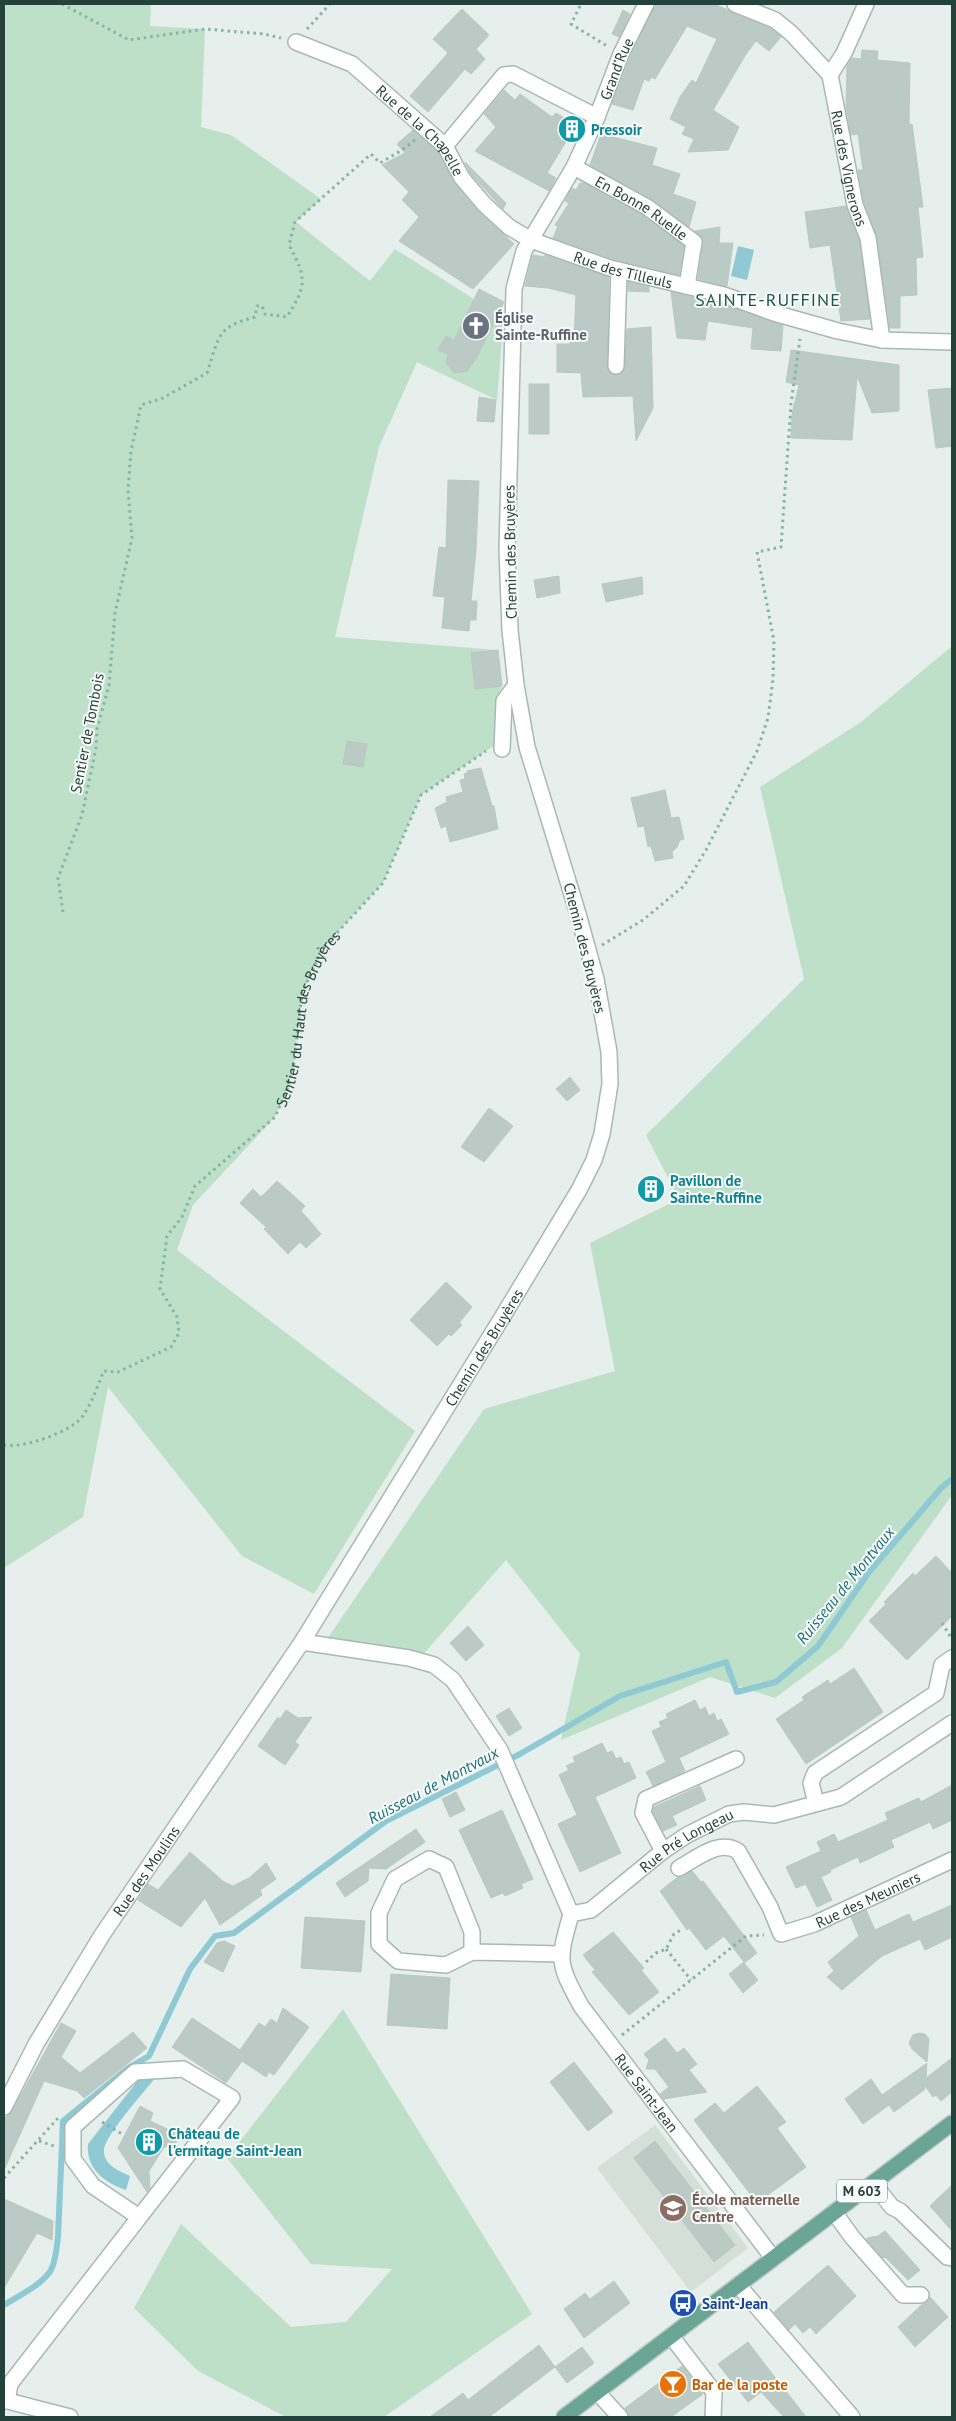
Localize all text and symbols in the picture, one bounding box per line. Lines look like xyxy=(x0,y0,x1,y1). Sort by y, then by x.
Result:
street label: Grand’Rue xyxy=(595,34,637,102)
street label: Rue de la Chapelle xyxy=(372,80,468,179)
street label: Rue des Vignerons xyxy=(827,109,872,229)
building icon: Pressoir xyxy=(557,114,587,144)
place label: Pressoir xyxy=(591,120,643,139)
street label: En Bonne Ruelle xyxy=(592,171,692,244)
street label: Rue des Tilleuls xyxy=(571,246,675,292)
district label: SAINTE-RUFFINE xyxy=(695,288,841,311)
place label: Église Sainte-Ruffine xyxy=(495,308,587,344)
church icon: Église Sainte-Ruffine xyxy=(461,311,491,341)
street label: Chemin des Bruyères xyxy=(499,485,521,619)
street label: Sentier de Tombois xyxy=(66,671,108,795)
street label: Chemin des Bruyères xyxy=(560,881,610,1015)
street label: Sentier du Haut des Bruyères xyxy=(271,926,344,1110)
place label: Pavillon de Sainte-Ruffine xyxy=(670,1171,762,1207)
building icon: Pavillon de Sainte-Ruffine xyxy=(636,1174,666,1204)
street label: Chemin des Bruyères xyxy=(440,1285,527,1410)
water label: Ruisseau de Montvaux xyxy=(792,1521,899,1648)
water label: Ruisseau de Montvaux xyxy=(364,1741,503,1828)
street label: Rue Pré Longeau xyxy=(635,1804,736,1876)
street label: Rue des Moulins xyxy=(108,1822,184,1920)
street label: Rue des Meuniers xyxy=(812,1867,923,1932)
street label: Rue Saint-Jean xyxy=(611,2049,683,2136)
place label: Château de l'ermitage Saint-Jean xyxy=(168,2124,302,2160)
building icon: Château de l'ermitage Saint-Jean xyxy=(134,2127,164,2157)
road number: M 603 xyxy=(837,2180,887,2202)
place label: École maternelle Centre xyxy=(692,2190,800,2226)
school or university icon: École maternelle Centre xyxy=(658,2193,688,2223)
bus stop icon: Saint-Jean xyxy=(668,2288,698,2318)
place label: Saint-Jean xyxy=(702,2294,768,2313)
bar icon: Bar de la poste xyxy=(658,2369,688,2399)
place label: Bar de la poste xyxy=(692,2375,788,2394)

